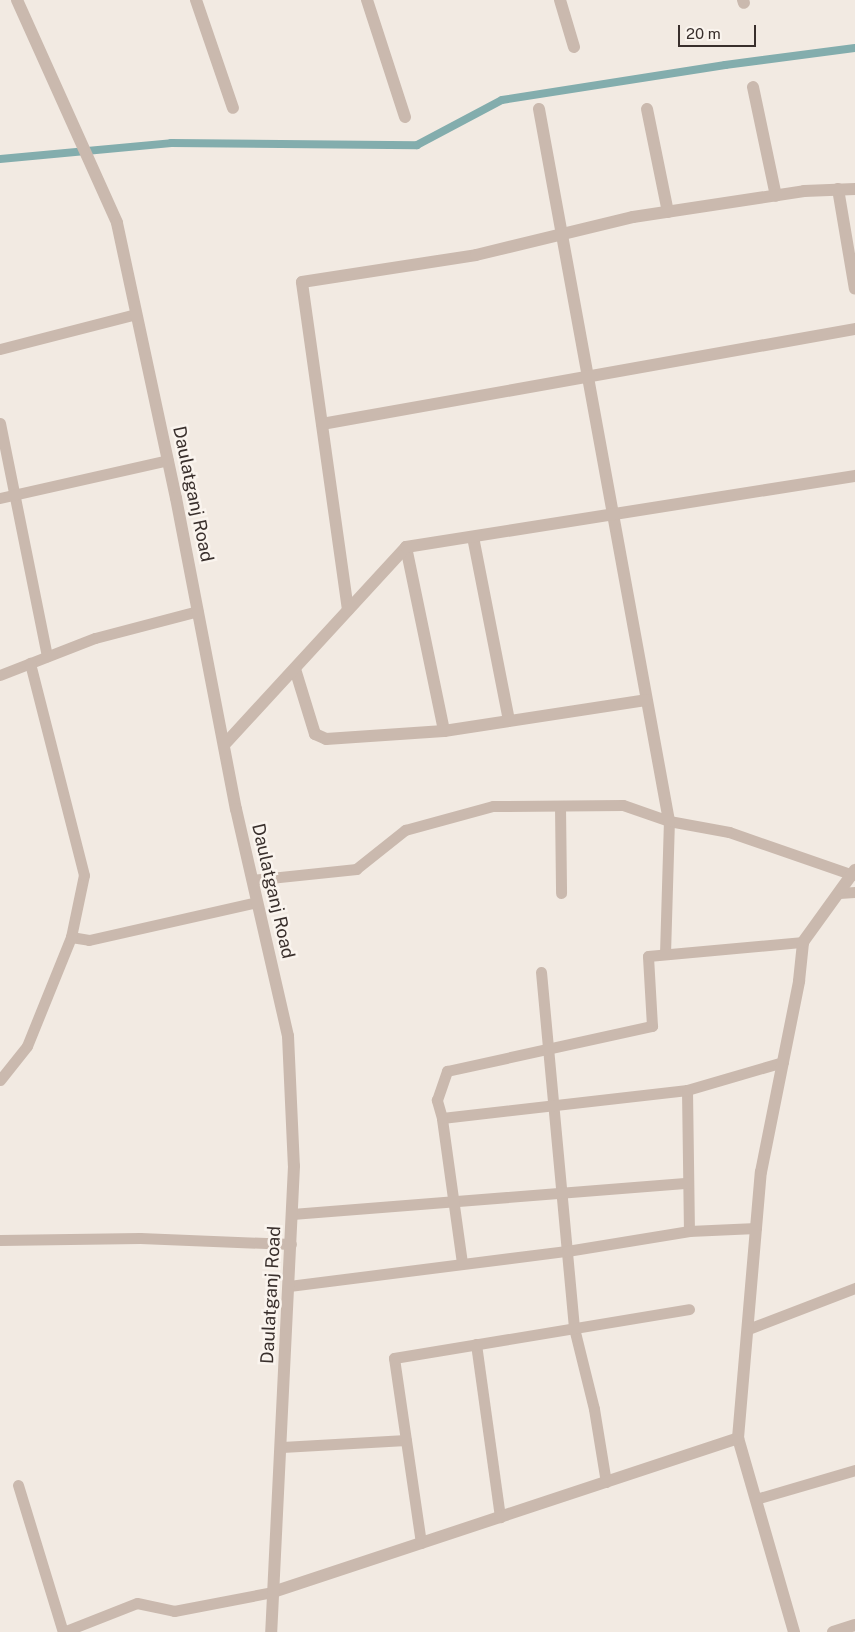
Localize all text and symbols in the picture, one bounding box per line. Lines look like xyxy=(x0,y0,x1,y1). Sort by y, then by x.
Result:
scale bar xyxy=(680,15,758,47)
text: 20 m xyxy=(686,25,721,42)
street label: Daulatganj Road xyxy=(168,424,218,564)
street label: Daulatganj Road xyxy=(247,821,299,961)
street label: Daulatganj Road xyxy=(257,1225,285,1365)

